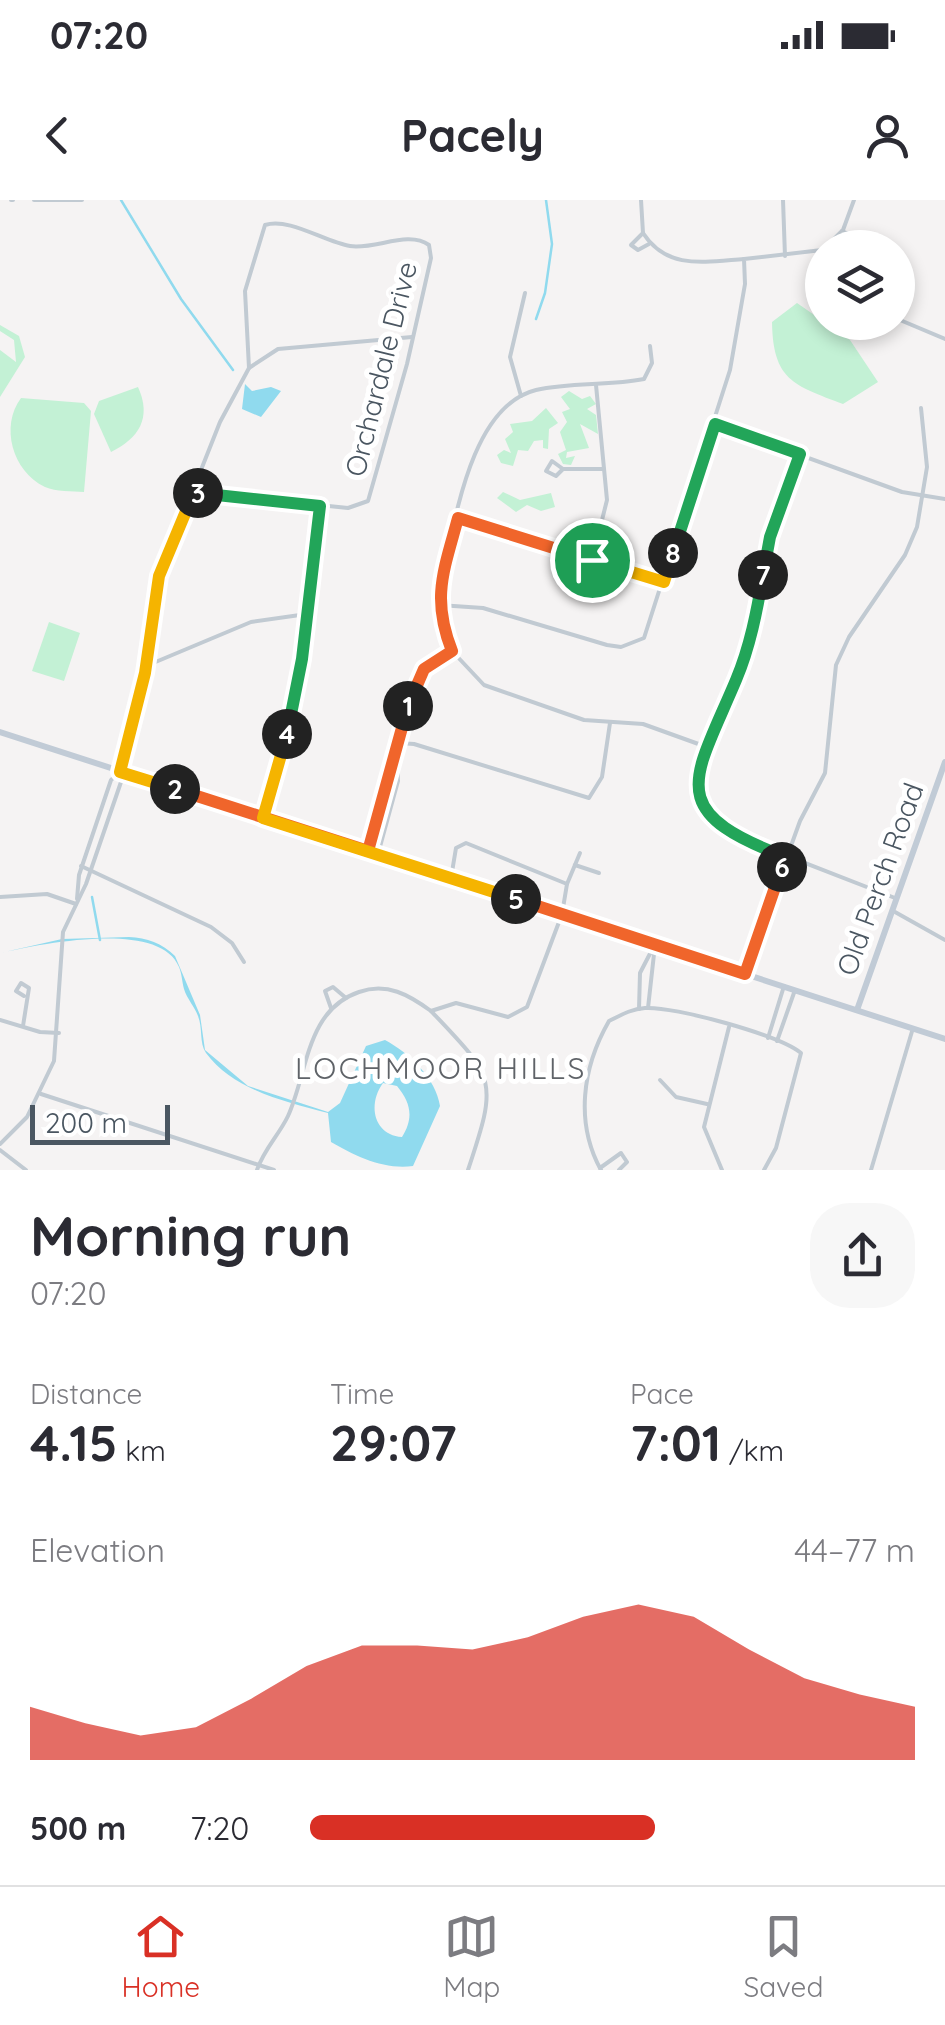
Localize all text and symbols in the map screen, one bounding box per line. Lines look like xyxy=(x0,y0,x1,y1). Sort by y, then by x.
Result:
text: 07:20 xyxy=(50,11,148,59)
text: Pacely xyxy=(401,107,544,163)
icon: back xyxy=(30,108,85,163)
icon: person xyxy=(860,108,915,163)
map controls xyxy=(805,230,915,340)
button: layers xyxy=(805,230,915,340)
street label: Orchardale Drive xyxy=(337,258,424,480)
pin: 3 xyxy=(173,468,223,518)
text: 3 xyxy=(190,475,206,510)
pin xyxy=(550,518,635,603)
pin: 8 xyxy=(648,528,698,578)
icon: arrive xyxy=(565,533,620,588)
text: 8 xyxy=(665,535,681,570)
pin: 7 xyxy=(738,550,788,600)
text: 7 xyxy=(755,557,771,592)
pin: 1 xyxy=(383,681,433,731)
text: 1 xyxy=(403,688,413,723)
pin: 4 xyxy=(262,709,312,759)
text: 4 xyxy=(279,716,295,751)
pin: 2 xyxy=(150,764,200,814)
text: 2 xyxy=(167,771,183,806)
street label: Old Perch Road xyxy=(829,778,931,980)
pin: 6 xyxy=(757,842,807,892)
text: 6 xyxy=(774,849,790,884)
pin: 5 xyxy=(491,874,541,924)
text: 5 xyxy=(508,881,524,916)
district label: LOCHMOOR HILLS xyxy=(295,1049,587,1087)
scale bar xyxy=(30,1100,170,1144)
text: 200 m xyxy=(45,1105,127,1140)
text: Morning run xyxy=(30,1201,351,1270)
button: share xyxy=(810,1203,915,1308)
text: 07:20 xyxy=(30,1273,106,1313)
text: Distance xyxy=(30,1376,142,1411)
text: Time xyxy=(330,1376,394,1411)
text: Pace xyxy=(630,1376,694,1411)
text: 4.15 xyxy=(30,1411,118,1474)
text: 29:07 xyxy=(330,1411,457,1474)
text: 7:01 xyxy=(630,1411,721,1474)
text: km xyxy=(118,1433,166,1468)
text: /km xyxy=(721,1433,784,1468)
text: Elevation xyxy=(30,1530,165,1570)
text: 44–77 m xyxy=(794,1530,915,1570)
text: 500 m xyxy=(30,1808,126,1848)
text: 7:20 xyxy=(190,1808,249,1848)
tab: Home xyxy=(122,1909,200,2004)
tab: Map xyxy=(443,1909,500,2004)
tab: Saved xyxy=(744,1909,823,2004)

